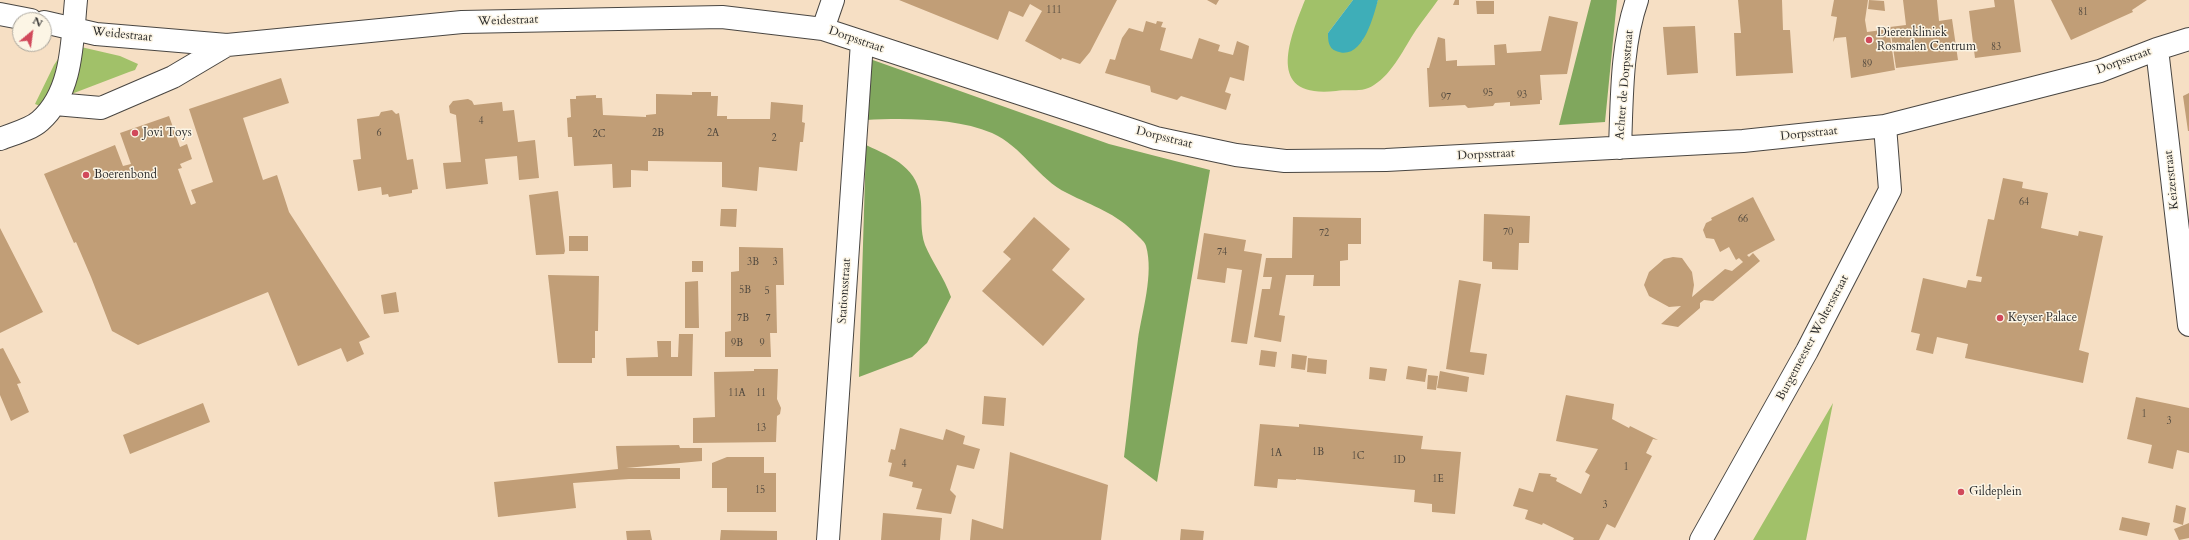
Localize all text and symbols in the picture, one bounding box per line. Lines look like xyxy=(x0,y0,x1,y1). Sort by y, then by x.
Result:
house number: 111 xyxy=(1046,5,1062,17)
house number: 81 xyxy=(2078,7,2088,19)
north arrow xyxy=(12,12,52,52)
text: N xyxy=(30,13,45,31)
street label: Weidestraat xyxy=(478,13,538,29)
street label: Dorpsstraat xyxy=(827,24,885,56)
street label: Weidestraat xyxy=(91,25,153,45)
place label: Dierenkliniek Rosmalen Centrum xyxy=(1877,26,1976,54)
street label: Achter de Dorpsstraat xyxy=(1613,30,1637,140)
marker: Dierenkliniek Rosmalen Centrum xyxy=(1864,35,1874,45)
house number: 83 xyxy=(1991,42,2001,54)
street label: Dorpsstraat xyxy=(2095,44,2153,78)
house number: 89 xyxy=(1862,59,1872,71)
house number: 95 xyxy=(1483,88,1493,100)
house number: 93 xyxy=(1517,90,1527,102)
house number: 97 xyxy=(1441,92,1451,104)
house number: 4 xyxy=(478,116,484,128)
street label: Dorpsstraat xyxy=(1134,124,1194,152)
street label: Dorpsstraat xyxy=(1780,124,1838,144)
place label: Jovi Toys xyxy=(143,126,192,140)
marker: Jovi Toys xyxy=(130,128,140,138)
house number: 6 xyxy=(376,128,382,140)
house number: 2B xyxy=(652,128,664,140)
house number: 2A xyxy=(707,128,719,140)
house number: 2C xyxy=(593,129,605,141)
house number: 2 xyxy=(771,133,777,145)
street label: Dorpsstraat xyxy=(1457,146,1515,164)
street label: Keizerstraat xyxy=(2162,150,2182,210)
place label: Boerenbond xyxy=(94,168,157,182)
marker: Boerenbond xyxy=(81,170,91,180)
house number: 64 xyxy=(2019,197,2029,209)
house number: 66 xyxy=(1738,214,1748,226)
house number: 70 xyxy=(1503,227,1513,239)
house number: 72 xyxy=(1319,228,1329,240)
house number: 74 xyxy=(1217,247,1227,259)
house number: 3B xyxy=(747,257,759,269)
house number: 3 xyxy=(772,257,778,269)
street label: Stationsstraat xyxy=(836,258,854,324)
street label: Burgemeester Woltersstraat xyxy=(1774,273,1852,403)
house number: 5B xyxy=(739,285,751,297)
house number: 5 xyxy=(764,286,770,298)
place label: Keyser Palace xyxy=(2008,311,2077,325)
house number: 7B xyxy=(737,313,749,325)
house number: 7 xyxy=(765,313,771,325)
marker: Keyser Palace xyxy=(1995,313,2005,323)
house number: 9B xyxy=(731,338,743,350)
house number: 9 xyxy=(759,338,765,350)
house number: 11A xyxy=(728,388,746,400)
house number: 11 xyxy=(756,388,766,400)
house number: 1 xyxy=(2141,409,2147,421)
house number: 3 xyxy=(2166,416,2172,428)
house number: 13 xyxy=(756,423,766,435)
house number: 1B xyxy=(1312,447,1324,459)
house number: 1A xyxy=(1270,448,1282,460)
house number: 1C xyxy=(1352,451,1364,463)
house number: 1D xyxy=(1392,455,1406,467)
house number: 4 xyxy=(901,459,907,471)
house number: 1 xyxy=(1623,462,1629,474)
house number: 1E xyxy=(1432,474,1444,486)
house number: 15 xyxy=(755,485,765,497)
place label: Gildeplein xyxy=(1969,485,2022,499)
marker: Gildeplein xyxy=(1956,487,1966,497)
house number: 3 xyxy=(1602,500,1608,512)

